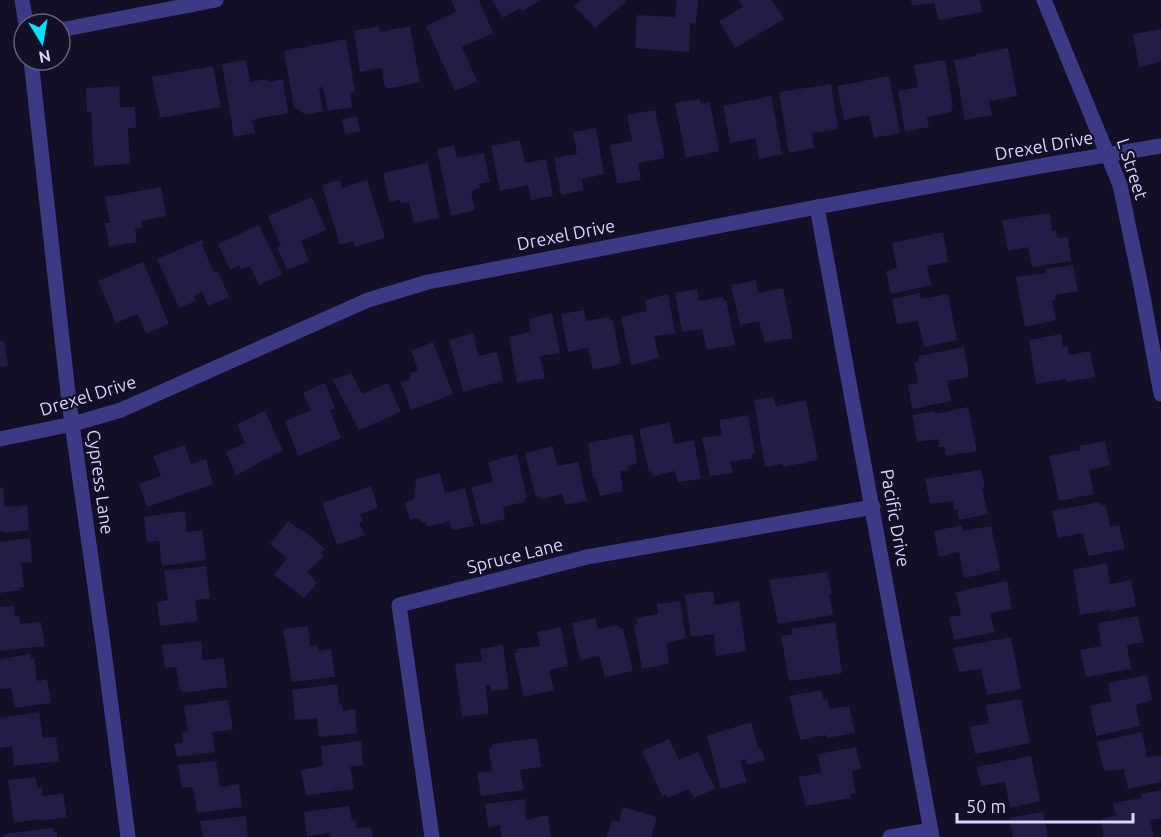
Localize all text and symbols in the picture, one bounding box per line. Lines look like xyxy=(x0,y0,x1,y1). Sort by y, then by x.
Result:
north arrow xyxy=(12,12,72,72)
text: N xyxy=(37,47,52,67)
street label: Drexel Drive xyxy=(993,127,1095,164)
street label: L Street xyxy=(1114,135,1152,202)
street label: Drexel Drive xyxy=(515,215,617,253)
street label: Drexel Drive xyxy=(37,371,138,419)
street label: Cypress Lane xyxy=(84,428,118,535)
street label: Pacific Drive xyxy=(878,467,914,568)
street label: Spruce Lane xyxy=(465,533,565,577)
scale bar xyxy=(957,786,1132,824)
text: 50 m xyxy=(966,796,1006,816)

